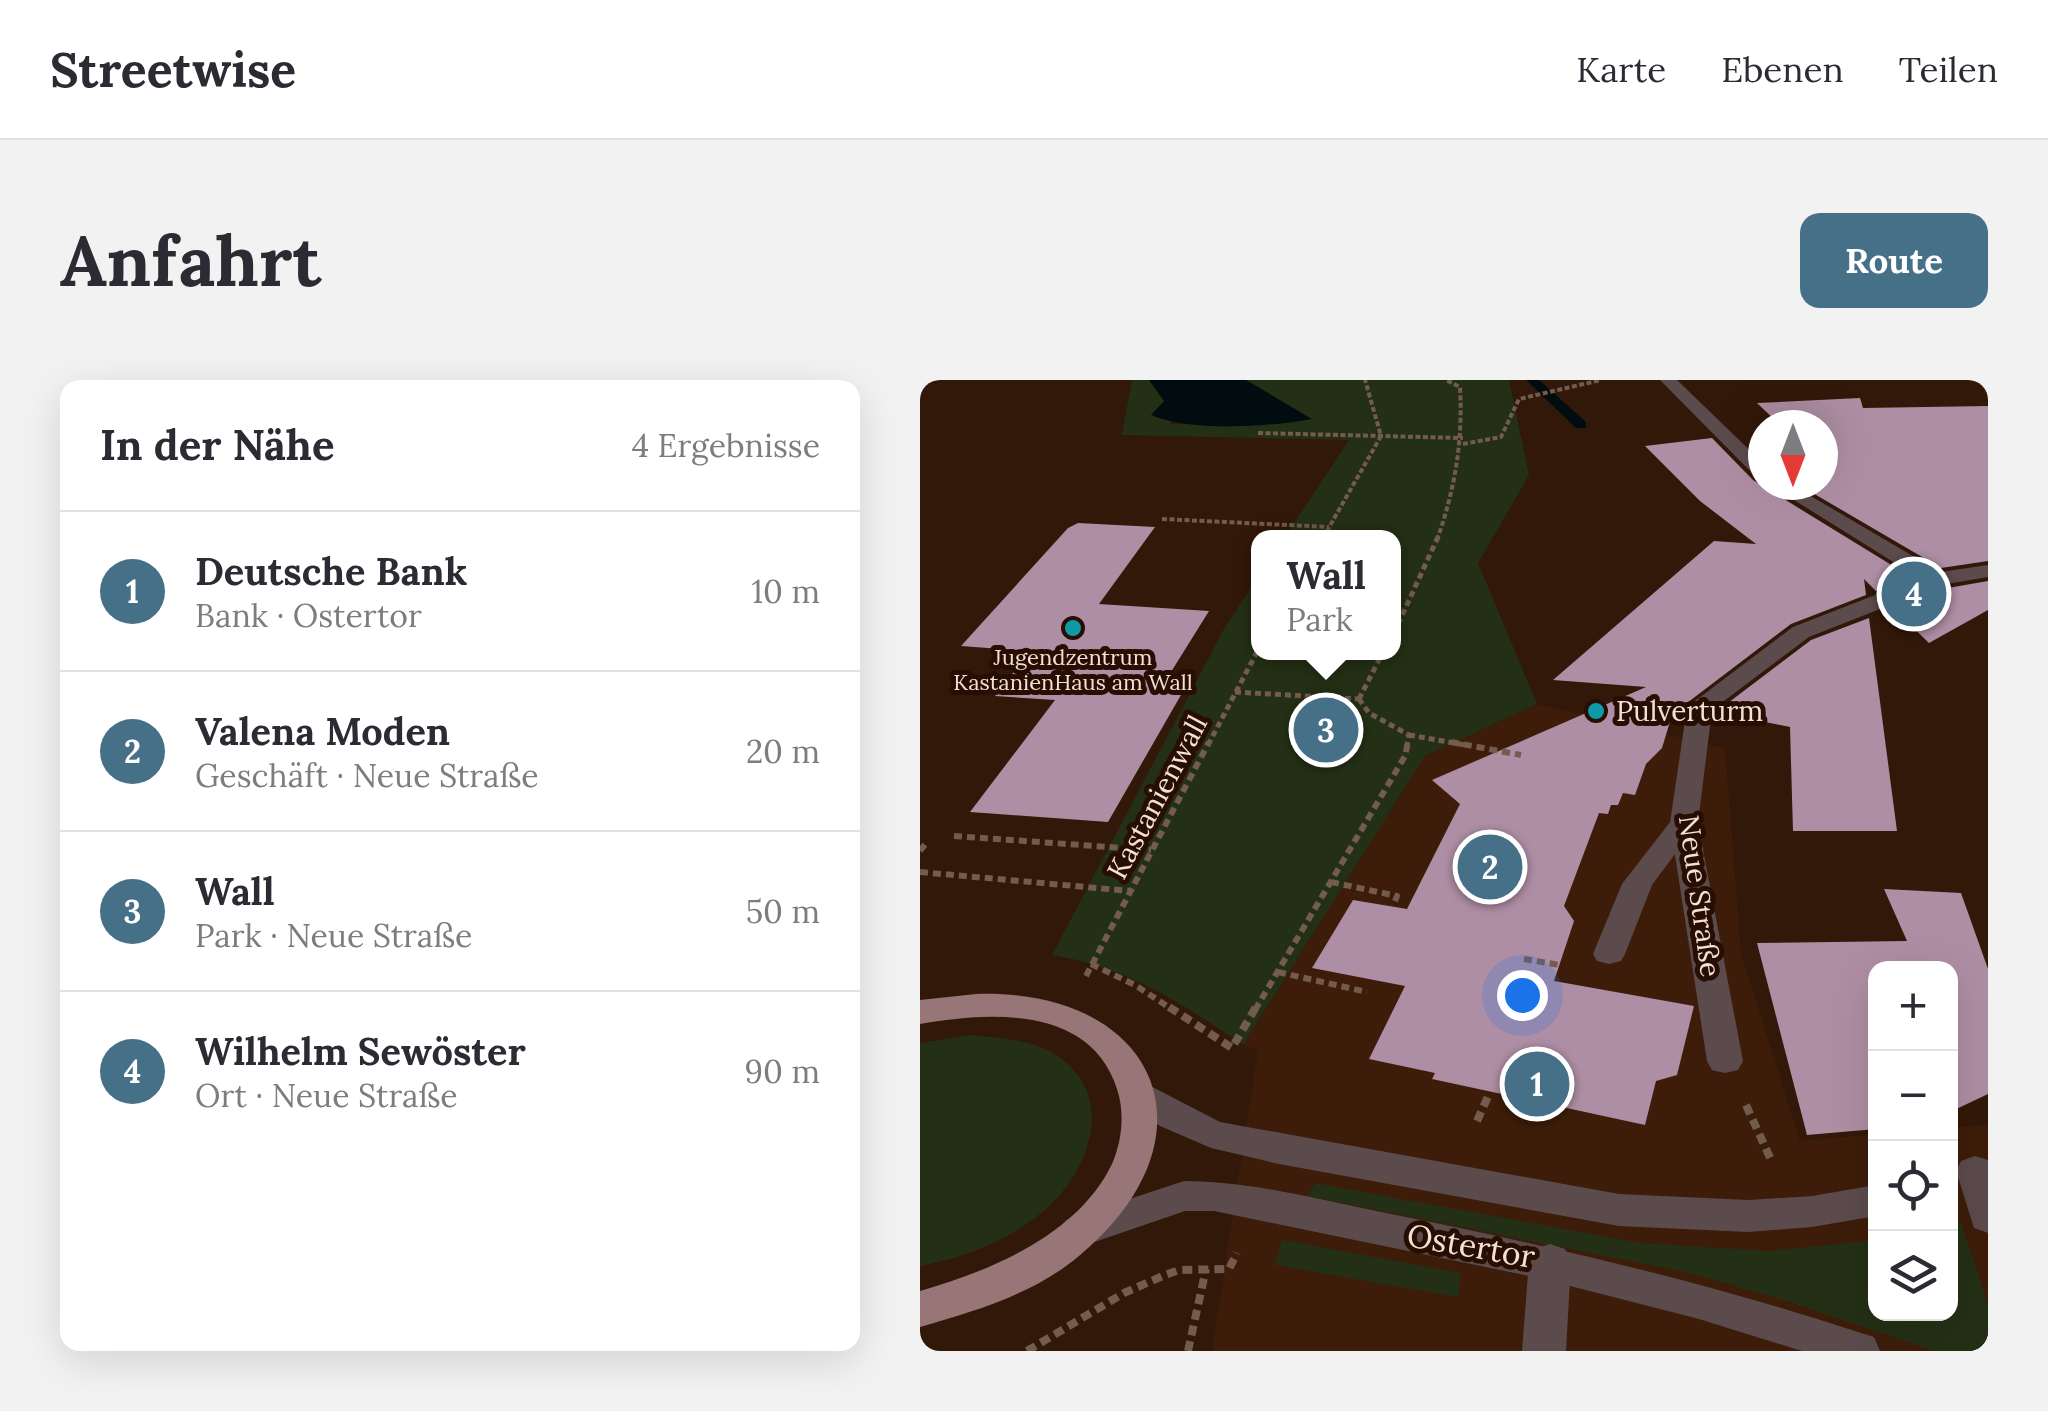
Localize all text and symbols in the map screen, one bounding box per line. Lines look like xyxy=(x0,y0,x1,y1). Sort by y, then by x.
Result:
text: Streetwise xyxy=(50,39,296,100)
text: Karte xyxy=(1576,47,1666,92)
text: Ebenen xyxy=(1721,47,1844,92)
text: Teilen xyxy=(1899,47,1998,92)
button: Route xyxy=(1800,213,1988,308)
text: Anfahrt xyxy=(60,216,321,305)
north arrow xyxy=(1748,410,1838,500)
text: In der Nähe xyxy=(100,418,335,472)
text: 4 Ergebnisse xyxy=(632,425,820,466)
popup xyxy=(1251,530,1401,660)
text: Deutsche Bank xyxy=(195,547,467,595)
text: Wall xyxy=(1286,551,1366,599)
pin: 4 xyxy=(1882,556,1946,632)
text: 1 xyxy=(126,571,139,612)
text: 10 m xyxy=(751,571,820,612)
text: Bank · Ostertor xyxy=(195,595,422,636)
text: Park xyxy=(1286,599,1353,640)
marker: Jugendzentrum KastanienHaus am Wall xyxy=(1062,617,1084,639)
place label: Jugendzentrum KastanienHaus am Wall xyxy=(953,643,1193,696)
pin: 3 xyxy=(1294,692,1358,768)
place label: Pulverturm xyxy=(1616,693,1763,729)
marker: Pulverturm xyxy=(1585,700,1607,722)
text: Valena Moden xyxy=(195,707,450,755)
street label: Kastanienwall xyxy=(1099,709,1215,885)
text: 2 xyxy=(124,731,141,772)
text: 20 m xyxy=(746,731,820,772)
text: Geschäft · Neue Straße xyxy=(195,755,539,796)
street label: Neue Straße xyxy=(1671,813,1729,979)
pin: 2 xyxy=(1458,830,1522,904)
text: Wall xyxy=(195,867,275,915)
text: 3 xyxy=(124,891,141,932)
text: 50 m xyxy=(746,891,820,932)
text: Park · Neue Straße xyxy=(195,915,472,956)
map controls xyxy=(1868,961,1958,1321)
button: + xyxy=(1868,961,1958,1051)
your location xyxy=(1497,970,1548,1021)
text: Wilhelm Sewöster xyxy=(195,1027,526,1075)
pin: 1 xyxy=(1504,1046,1570,1122)
text: 4 xyxy=(124,1051,141,1092)
text: 90 m xyxy=(745,1051,820,1092)
button: − xyxy=(1868,1051,1958,1141)
text: Ort · Neue Straße xyxy=(195,1075,458,1116)
button: locate xyxy=(1868,1141,1958,1231)
street label: Ostertor xyxy=(1404,1214,1538,1277)
button: layers xyxy=(1868,1231,1958,1321)

